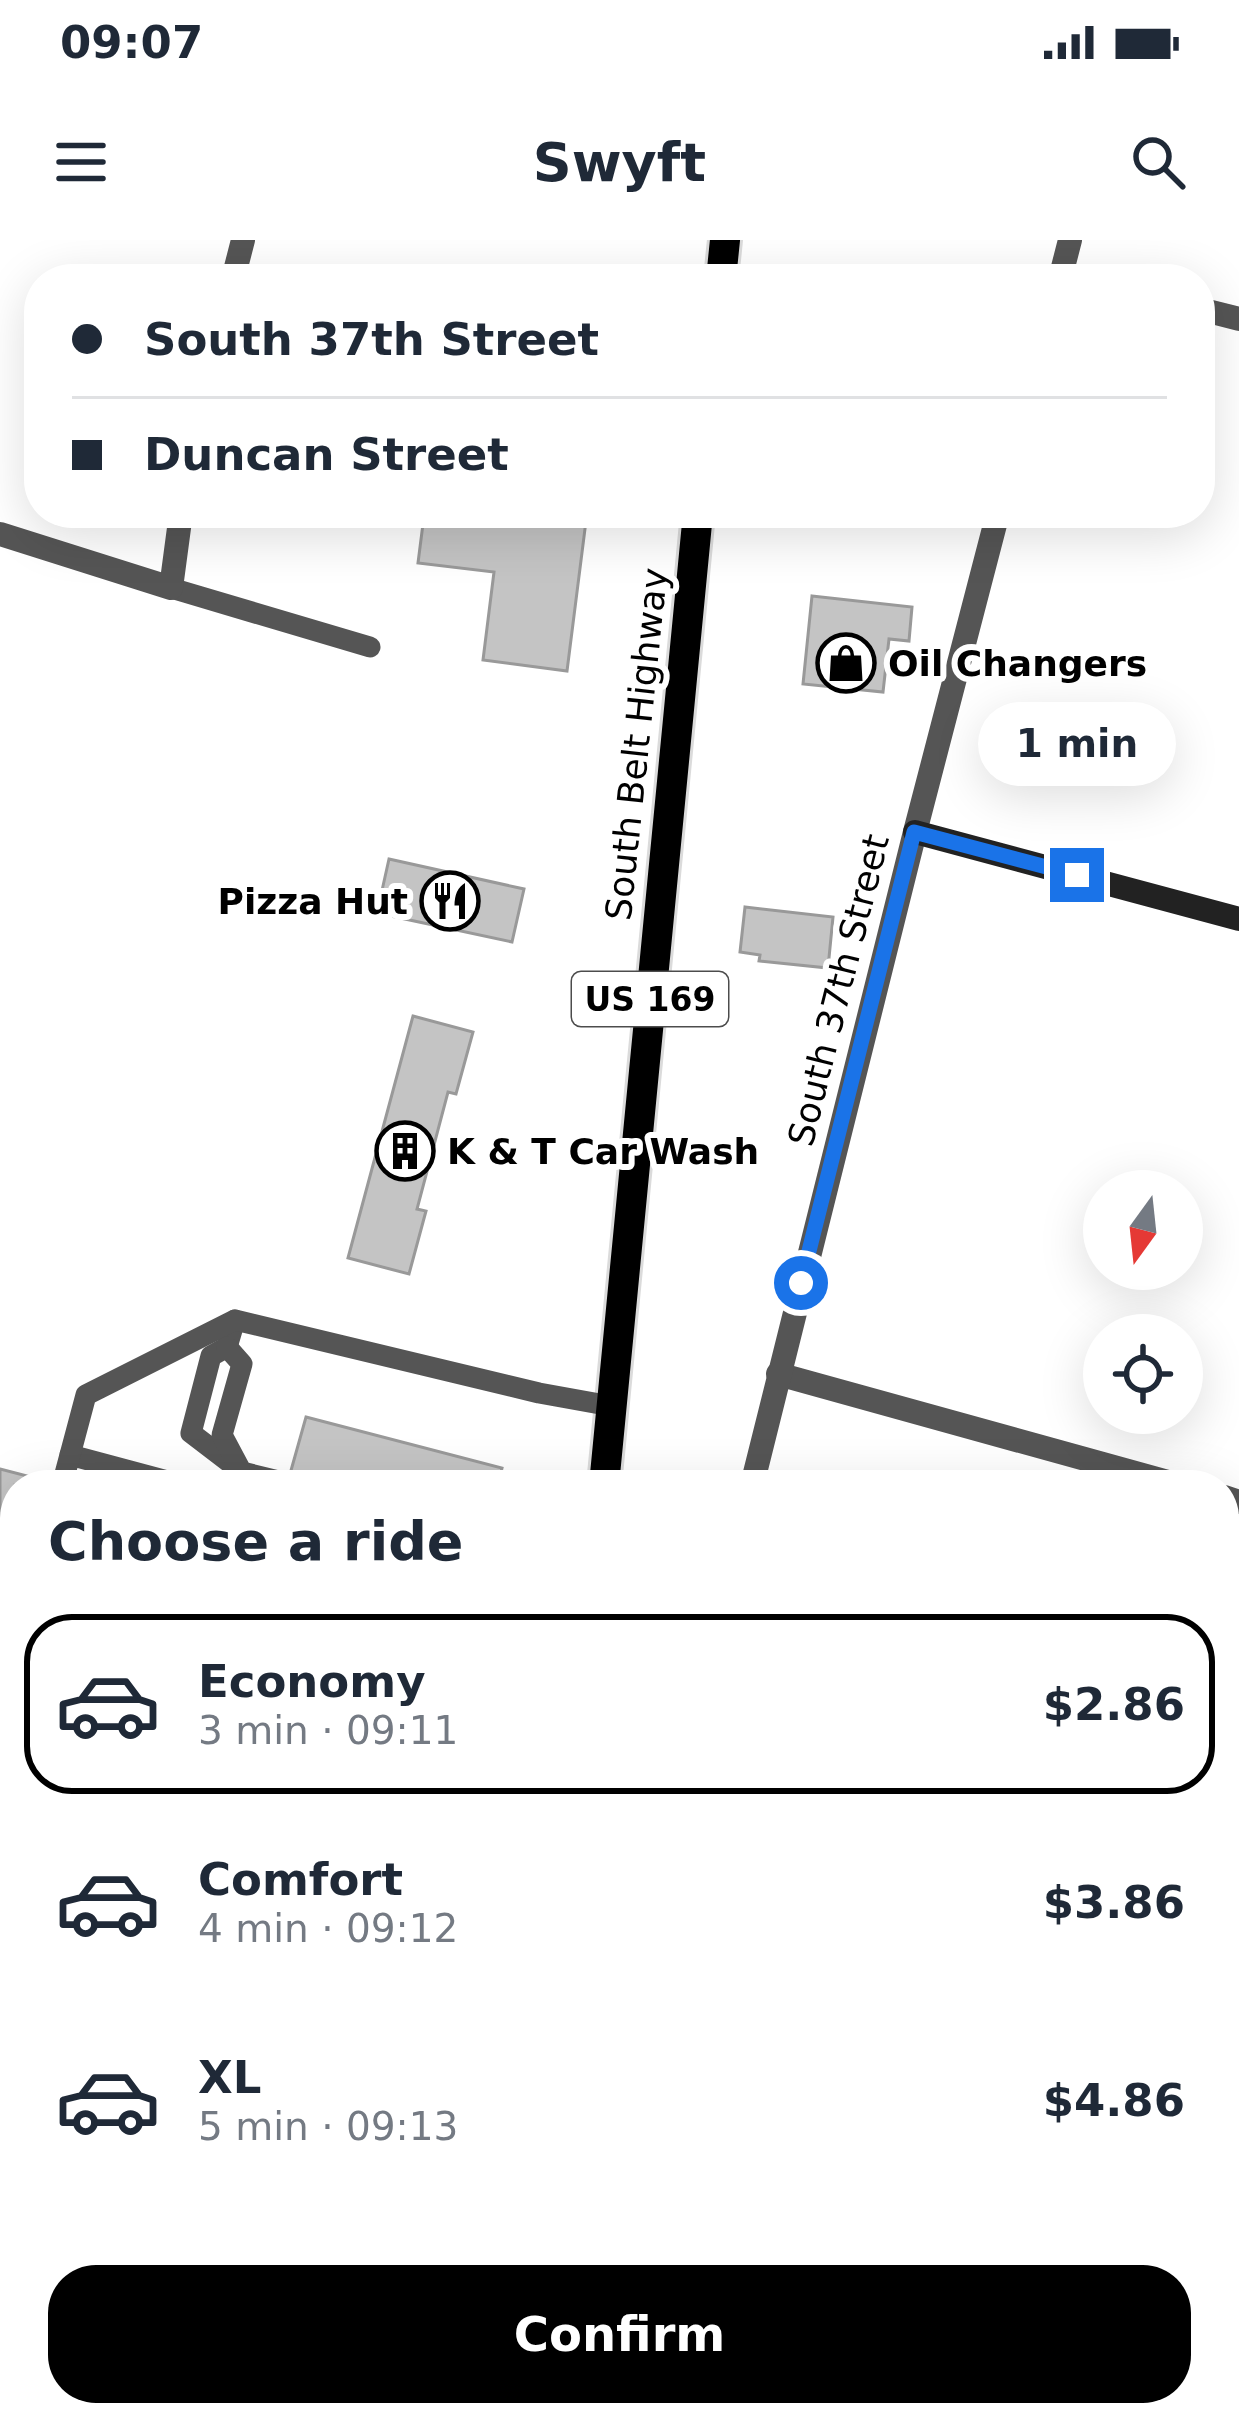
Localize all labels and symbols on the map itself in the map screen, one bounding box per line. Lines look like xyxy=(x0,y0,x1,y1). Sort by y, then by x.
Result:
street label: South Belt Highway xyxy=(598,566,675,922)
shop icon: Oil Changers xyxy=(815,632,877,694)
place label: Oil Changers xyxy=(888,643,1147,684)
callout: 1 min xyxy=(978,701,1176,785)
street label: South 37th Street xyxy=(780,830,897,1150)
route end xyxy=(1050,848,1104,902)
restaurant icon: Pizza Hut xyxy=(419,870,481,932)
place label: Pizza Hut xyxy=(218,881,408,922)
road number: US 169 xyxy=(572,972,728,1026)
building icon: K & T Car Wash xyxy=(374,1120,436,1182)
place label: K & T Car Wash xyxy=(447,1131,759,1172)
north arrow xyxy=(1083,1170,1203,1290)
route start xyxy=(774,1256,828,1310)

